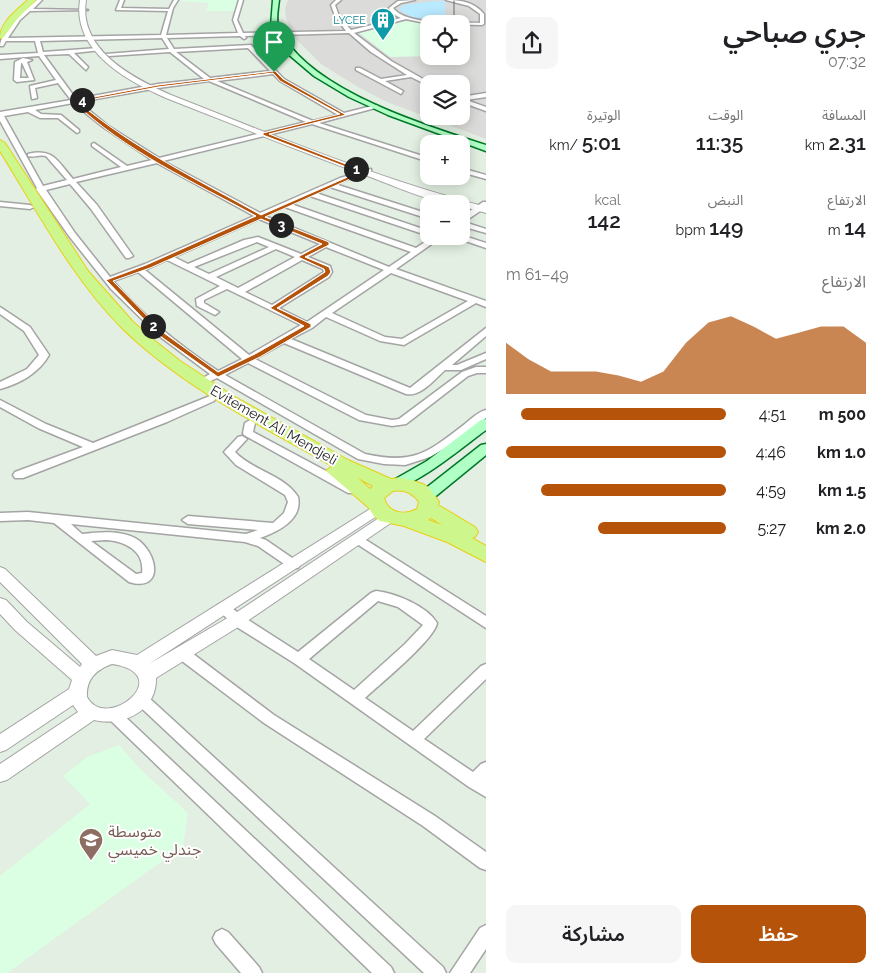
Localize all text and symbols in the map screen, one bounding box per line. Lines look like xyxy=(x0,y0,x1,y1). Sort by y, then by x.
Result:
building icon: LYCEE xyxy=(370,7,396,41)
place label: LYCEE xyxy=(333,14,366,27)
map controls xyxy=(420,15,470,245)
button: locate xyxy=(420,15,470,65)
text: جري صباحي xyxy=(723,16,866,49)
button: share xyxy=(506,17,558,69)
pin xyxy=(253,21,295,72)
icon: arrive xyxy=(260,28,288,56)
text: 07:32 xyxy=(828,52,866,71)
button: layers xyxy=(420,75,470,125)
pin: 4 xyxy=(70,88,94,112)
text: 4 xyxy=(79,92,87,108)
text: الوتيرة xyxy=(587,107,621,123)
text: الوقت xyxy=(708,107,743,123)
text: المسافة xyxy=(822,107,866,123)
text: 5:01 xyxy=(582,130,621,155)
text: 11:35 xyxy=(696,130,743,155)
text: 2.31 xyxy=(829,130,866,155)
button: + xyxy=(420,135,470,185)
text: /km xyxy=(549,137,582,153)
text: km xyxy=(805,137,829,153)
pin: 1 xyxy=(344,156,368,182)
text: 1 xyxy=(353,161,360,177)
text: kcal xyxy=(595,192,621,208)
text: النبض xyxy=(708,192,743,208)
text: الارتفاع xyxy=(828,192,866,208)
button: − xyxy=(420,195,470,245)
text: 142 xyxy=(587,208,621,233)
pin: 3 xyxy=(268,212,294,238)
text: 149 xyxy=(709,215,743,240)
text: 14 xyxy=(844,215,866,240)
text: 3 xyxy=(278,217,285,233)
text: bpm xyxy=(676,222,709,238)
text: m xyxy=(828,222,844,238)
text: 49–61 m xyxy=(506,265,569,284)
text: الارتفاع xyxy=(822,272,866,291)
pin: 2 xyxy=(140,314,166,338)
text: 2 xyxy=(150,318,157,334)
street label: Evitement Ali Mendjeli xyxy=(208,382,340,468)
text: 4:51 xyxy=(759,405,786,424)
text: 500 m xyxy=(819,405,866,424)
text: 4:46 xyxy=(756,443,786,462)
text: 1.0 km xyxy=(817,443,866,462)
text: 4:59 xyxy=(756,481,786,500)
text: 1.5 km xyxy=(818,481,866,500)
text: 5:27 xyxy=(757,519,786,538)
text: 2.0 km xyxy=(816,519,866,538)
place label: متوسطة جندلي خميسي xyxy=(108,822,201,862)
school or university icon: متوسطة جندلي خميسي xyxy=(78,827,104,861)
button: مشاركة xyxy=(506,905,681,963)
button: حفظ xyxy=(691,905,866,963)

